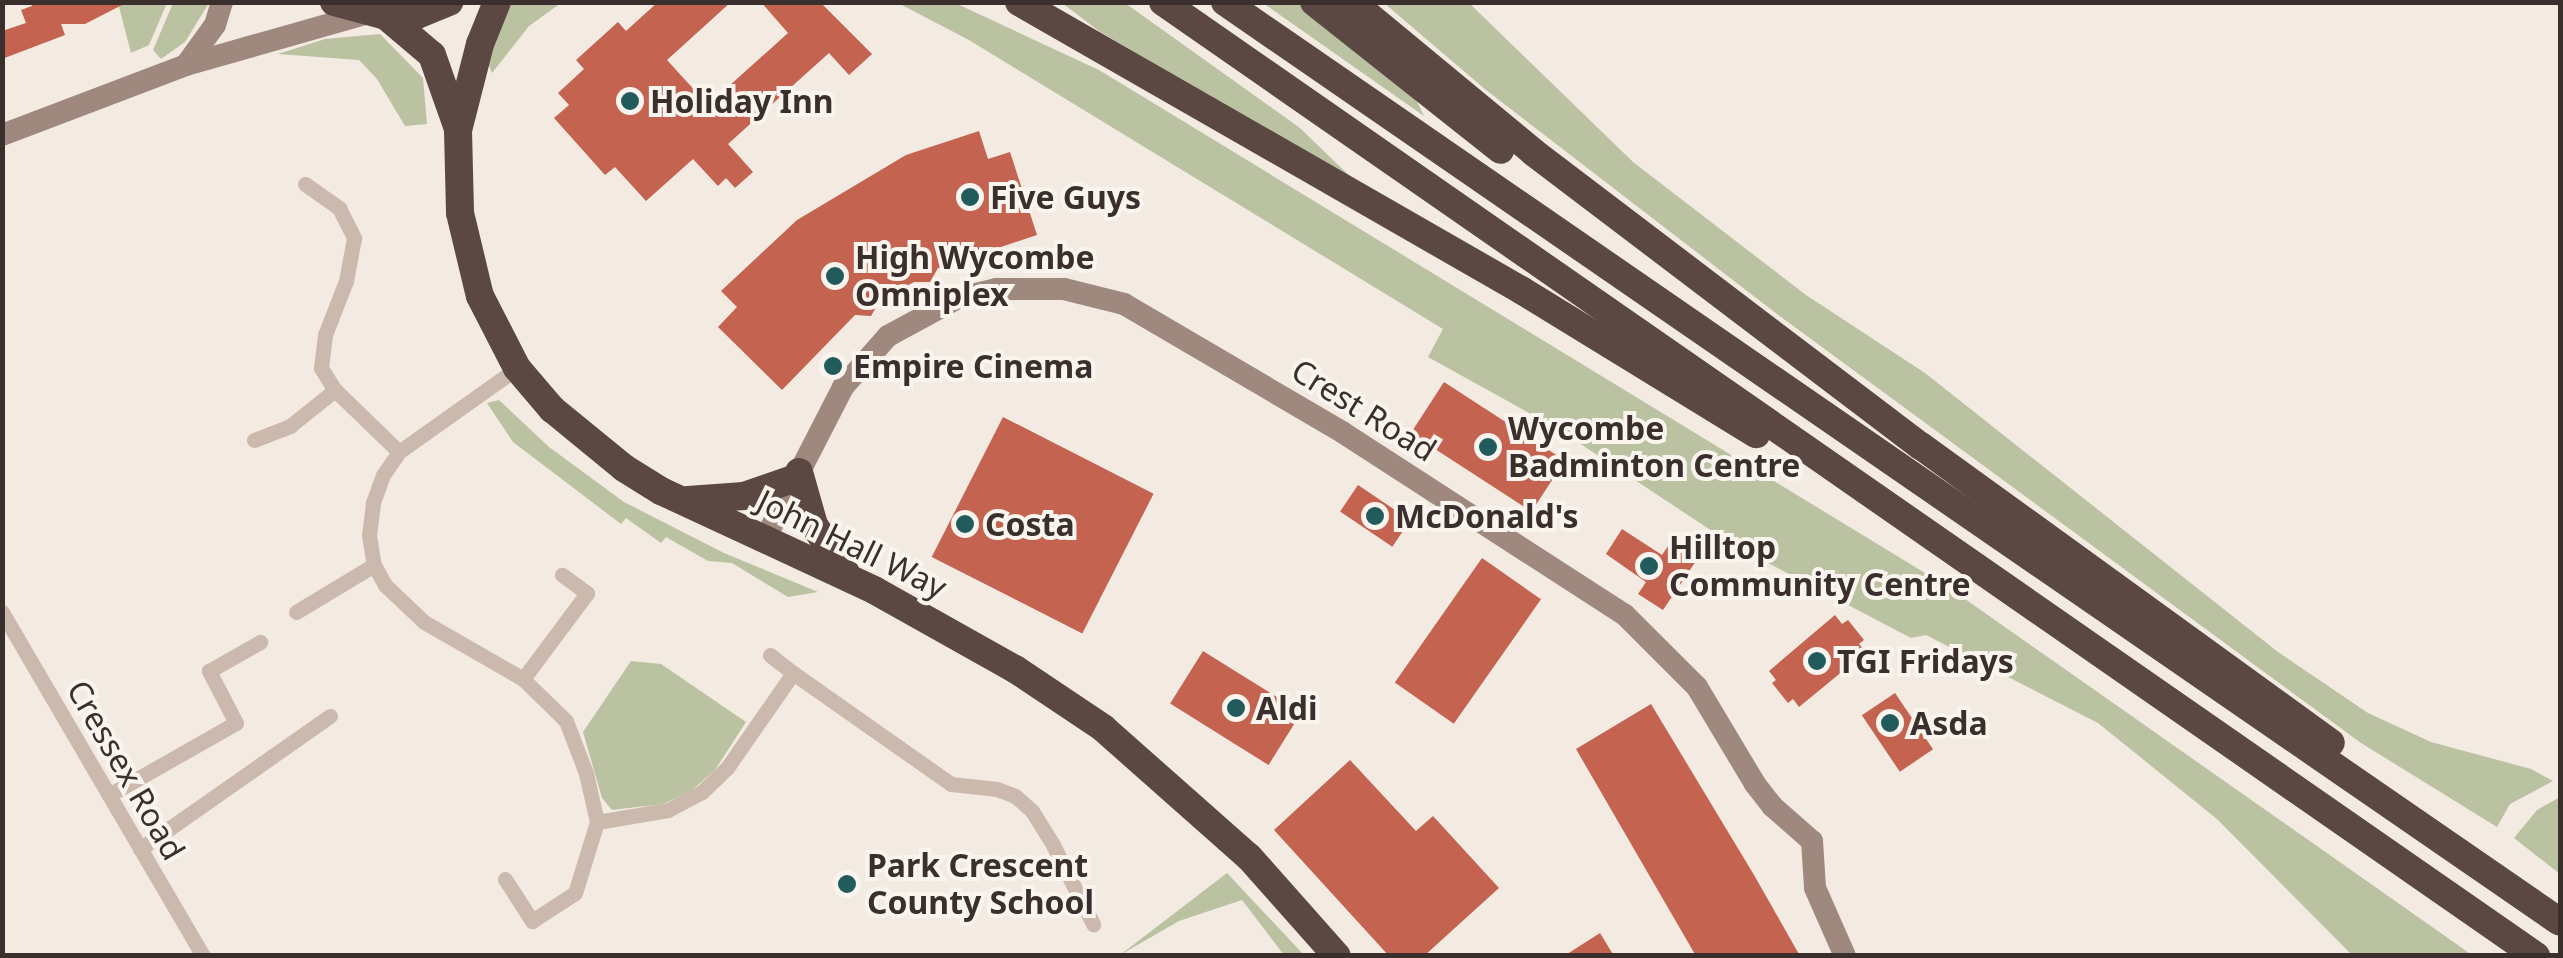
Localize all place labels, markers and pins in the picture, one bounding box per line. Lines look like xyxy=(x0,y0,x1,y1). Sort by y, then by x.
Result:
place label: Holiday Inn xyxy=(650,82,834,120)
marker: Holiday Inn xyxy=(619,90,641,112)
place label: Five Guys xyxy=(990,178,1141,216)
marker: Five Guys xyxy=(959,186,981,208)
place label: High Wycombe Omniplex xyxy=(855,239,1095,314)
marker: High Wycombe Omniplex xyxy=(824,265,846,287)
place label: Empire Cinema xyxy=(853,347,1093,385)
marker: Empire Cinema xyxy=(822,355,844,377)
place label: Wycombe Badminton Centre xyxy=(1508,410,1800,485)
marker: Wycombe Badminton Centre xyxy=(1477,436,1499,458)
place label: McDonald's xyxy=(1395,497,1578,535)
place label: Costa xyxy=(985,505,1075,543)
marker: McDonald's xyxy=(1364,505,1386,527)
marker: Costa xyxy=(954,513,976,535)
place label: Hilltop Community Centre xyxy=(1669,529,1971,604)
marker: Hilltop Community Centre xyxy=(1638,555,1660,577)
place label: TGI Fridays xyxy=(1837,642,2014,680)
marker: TGI Fridays xyxy=(1806,650,1828,672)
place label: Aldi xyxy=(1256,689,1317,727)
marker: Aldi xyxy=(1225,697,1247,719)
place label: Asda xyxy=(1910,704,1988,742)
marker: Asda xyxy=(1879,712,1901,734)
place label: Park Crescent County School xyxy=(867,847,1094,922)
marker: Park Crescent County School xyxy=(836,873,858,895)

